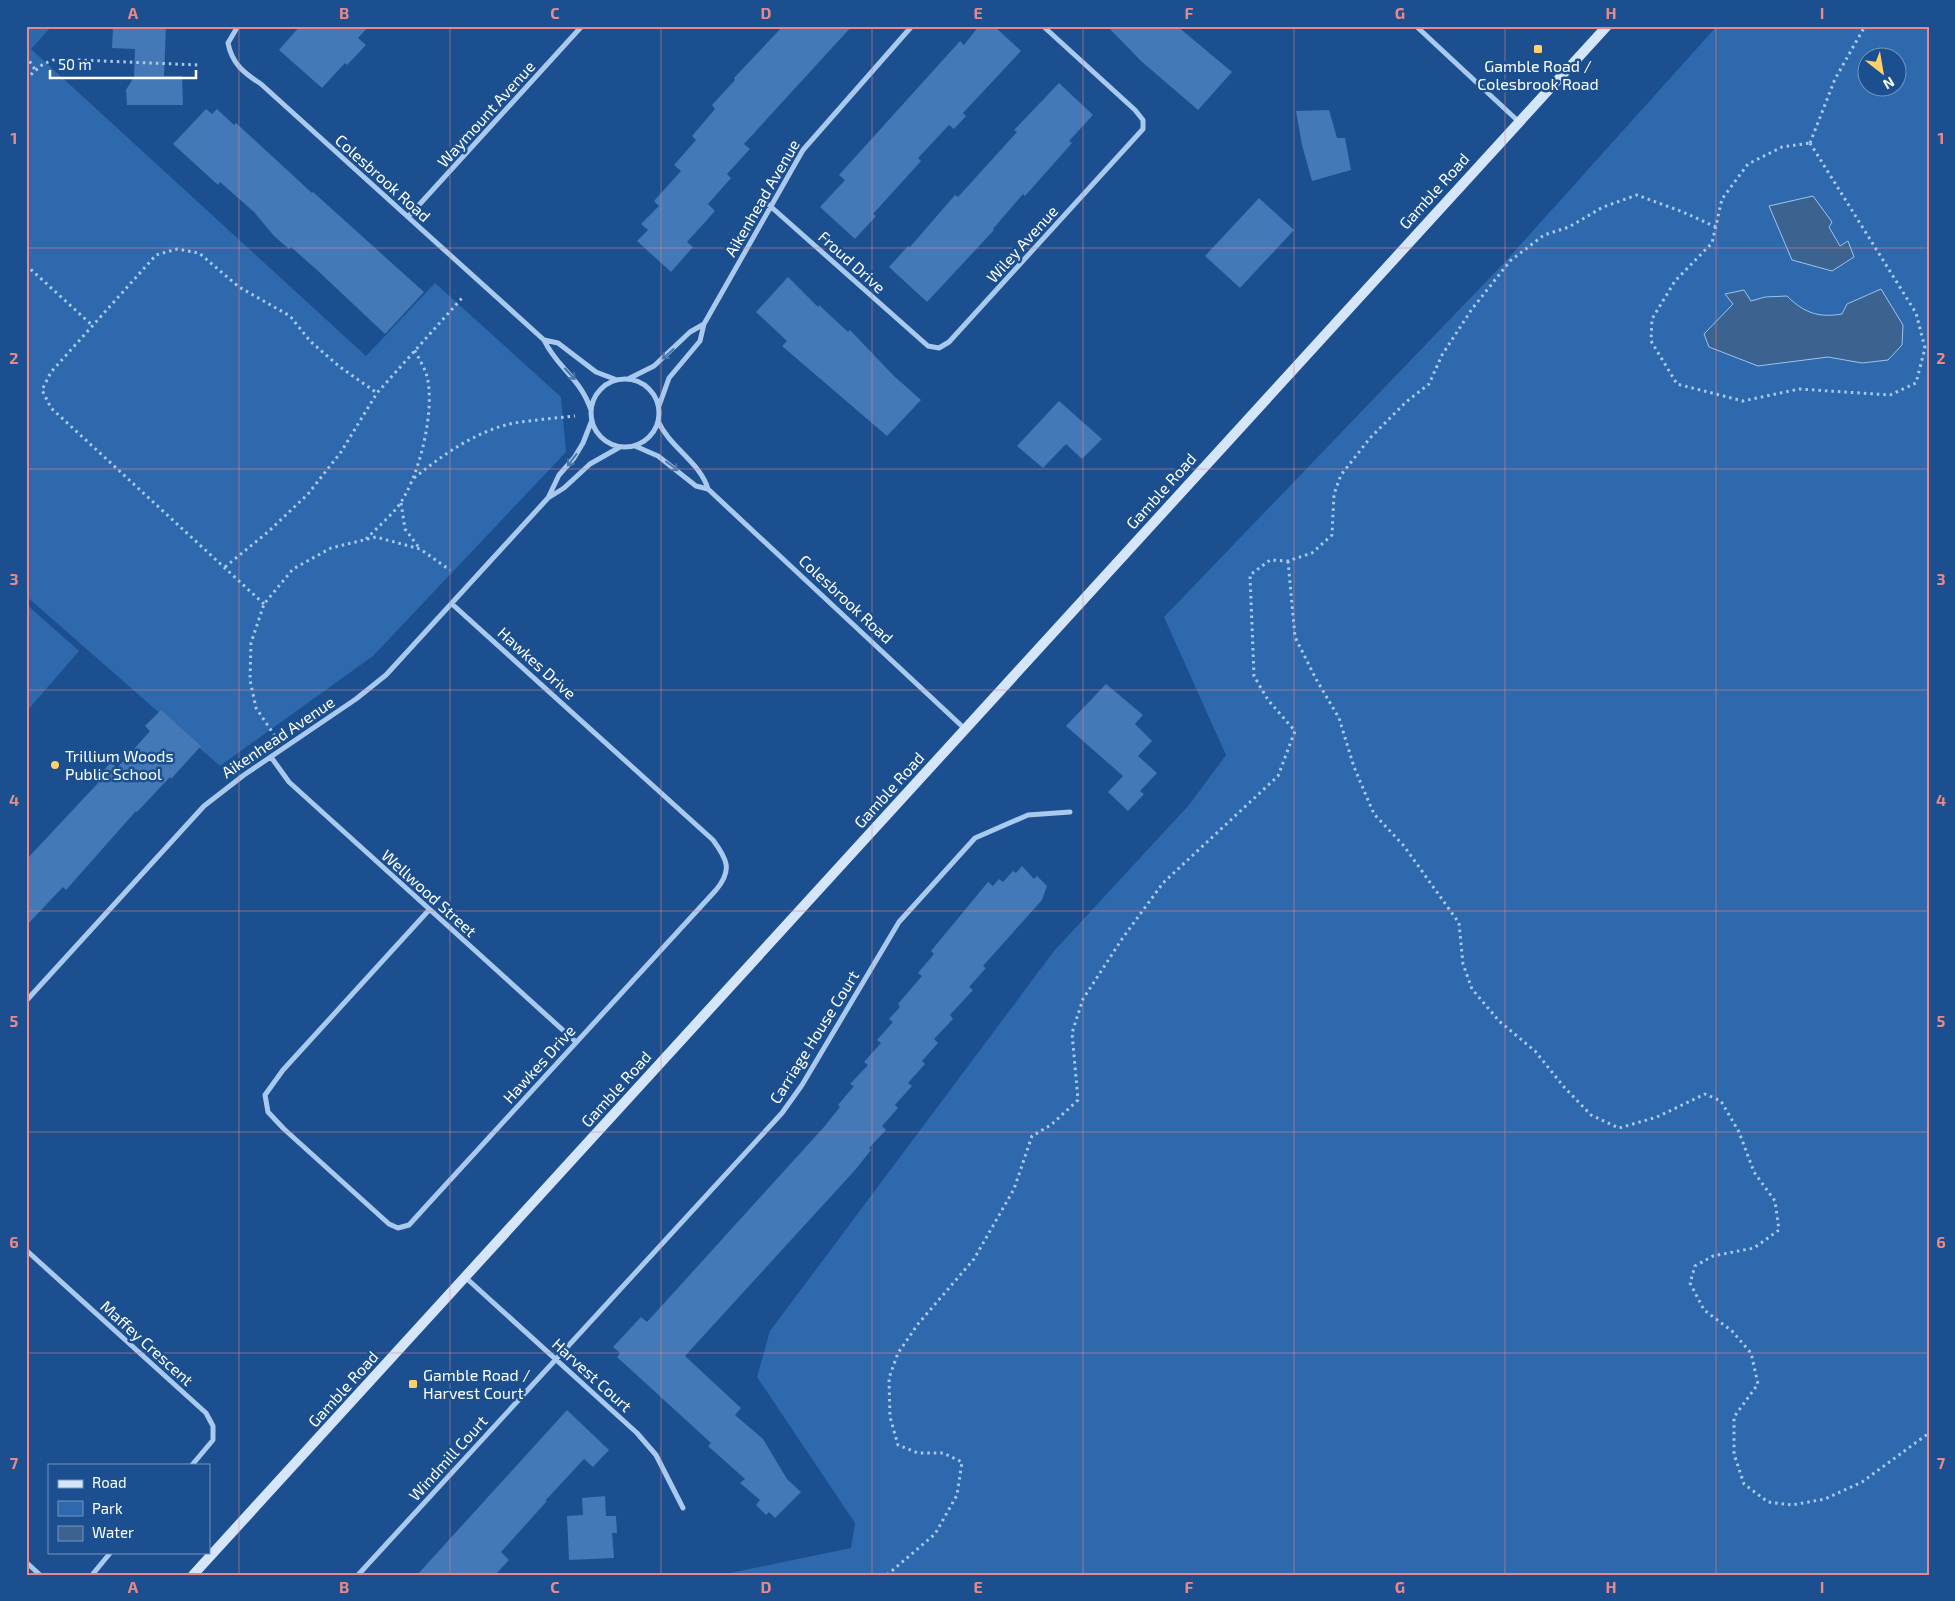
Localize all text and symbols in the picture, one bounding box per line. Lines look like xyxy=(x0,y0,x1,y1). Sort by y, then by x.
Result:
text: A xyxy=(128,3,139,22)
text: B xyxy=(339,3,349,22)
text: C xyxy=(550,3,560,22)
text: D xyxy=(761,3,772,22)
text: E xyxy=(973,3,983,22)
text: F xyxy=(1185,3,1194,22)
text: G xyxy=(1395,3,1405,22)
text: H xyxy=(1605,3,1617,22)
text: I xyxy=(1820,3,1824,22)
marker: Gamble Road / Colesbrook Road xyxy=(1532,43,1544,55)
scale bar xyxy=(50,48,196,80)
north arrow xyxy=(1858,48,1908,98)
text: 50 m xyxy=(58,55,92,73)
place label: Gamble Road / Colesbrook Road xyxy=(1477,56,1599,93)
street label: Waymount Avenue xyxy=(433,57,538,171)
text: N xyxy=(1880,74,1898,93)
text: 1 xyxy=(11,128,17,147)
text: 1 xyxy=(1938,128,1944,147)
street label: Colesbrook Road xyxy=(332,130,435,225)
street label: Aikenhead Avenue xyxy=(720,136,803,260)
street label: Gamble Road xyxy=(1395,149,1473,233)
street label: Wiley Avenue xyxy=(982,201,1061,286)
street label: Froud Drive xyxy=(815,227,890,297)
text: 2 xyxy=(9,348,19,367)
text: 2 xyxy=(1936,348,1946,367)
one-way arrow xyxy=(661,349,674,360)
one-way arrow xyxy=(564,367,576,380)
street label: Gamble Road xyxy=(1122,449,1200,533)
one-way arrow xyxy=(566,453,577,466)
one-way arrow xyxy=(665,461,678,472)
street label: Colesbrook Road xyxy=(795,550,897,647)
text: 3 xyxy=(9,569,19,588)
text: 3 xyxy=(1936,569,1946,588)
street label: Hawkes Drive xyxy=(494,622,580,703)
street label: Aikenhead Avenue xyxy=(218,692,338,781)
place label: Trillium Woods Public School xyxy=(65,746,174,783)
street label: Gamble Road xyxy=(850,748,928,832)
marker: Trillium Woods Public School xyxy=(49,759,61,771)
text: 4 xyxy=(9,790,19,809)
text: 4 xyxy=(1936,790,1946,809)
street label: Wellwood Street xyxy=(378,845,481,940)
street label: Carriage House Court xyxy=(765,967,862,1107)
text: 5 xyxy=(10,1011,19,1030)
text: 5 xyxy=(1937,1011,1946,1030)
street label: Hawkes Drive xyxy=(498,1021,579,1107)
street label: Gamble Road xyxy=(577,1047,655,1131)
text: 6 xyxy=(9,1232,19,1251)
text: 6 xyxy=(1936,1232,1946,1251)
street label: Maffey Crescent xyxy=(97,1296,198,1389)
street label: Harvest Court xyxy=(549,1334,636,1415)
street label: Gamble Road xyxy=(304,1347,382,1431)
place label: Gamble Road / Harvest Court xyxy=(423,1365,531,1402)
marker: Gamble Road / Harvest Court xyxy=(407,1378,419,1390)
street label: Windmill Court xyxy=(404,1411,491,1504)
text: 7 xyxy=(10,1453,19,1472)
text: 7 xyxy=(1937,1453,1946,1472)
legend xyxy=(48,1464,210,1554)
text: Road xyxy=(92,1473,127,1491)
text: Park xyxy=(92,1499,123,1517)
text: Water xyxy=(92,1523,134,1541)
text: A xyxy=(128,1577,139,1596)
text: B xyxy=(339,1577,349,1596)
text: C xyxy=(550,1577,560,1596)
text: D xyxy=(761,1577,772,1596)
text: E xyxy=(973,1577,983,1596)
text: F xyxy=(1185,1577,1194,1596)
text: G xyxy=(1395,1577,1405,1596)
text: H xyxy=(1605,1577,1617,1596)
text: I xyxy=(1820,1577,1824,1596)

